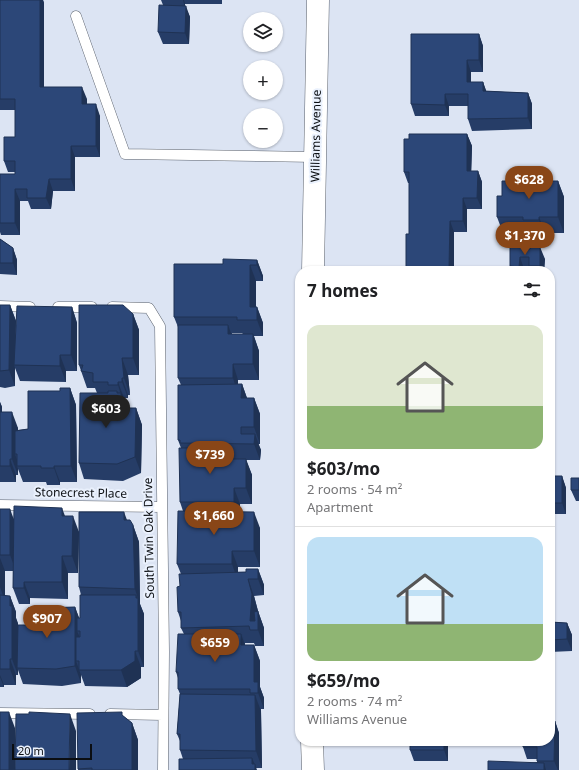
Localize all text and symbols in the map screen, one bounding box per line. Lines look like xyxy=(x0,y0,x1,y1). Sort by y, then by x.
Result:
map controls xyxy=(243,12,283,148)
button: layers xyxy=(243,12,283,52)
button: + xyxy=(243,60,283,100)
street label: Williams Avenue xyxy=(306,89,325,182)
button: − xyxy=(243,108,283,148)
pin: $628 xyxy=(505,166,553,200)
text: $628 xyxy=(514,170,544,188)
pin: $1,370 xyxy=(492,222,558,256)
text: $1,370 xyxy=(505,226,545,244)
text: 7 homes xyxy=(307,279,378,302)
icon: filters xyxy=(521,279,543,301)
icon: home xyxy=(389,351,461,423)
pin: $603 xyxy=(82,395,130,429)
text: $603 xyxy=(91,399,121,417)
pin: $739 xyxy=(186,441,234,475)
text: $739 xyxy=(195,445,225,463)
text: $603/mo xyxy=(307,457,380,480)
street label: South Twin Oak Drive xyxy=(139,477,158,599)
text: 2 rooms · 54 m² xyxy=(307,480,402,498)
street label: Stonecrest Place xyxy=(35,483,128,502)
text: Apartment xyxy=(307,498,373,516)
pin: $1,660 xyxy=(181,502,247,536)
text: $1,660 xyxy=(194,506,234,524)
icon: home xyxy=(389,563,461,635)
pin: $907 xyxy=(23,605,71,639)
text: $907 xyxy=(32,609,62,627)
pin: $659 xyxy=(191,629,239,663)
text: $659 xyxy=(200,633,230,651)
text: $659/mo xyxy=(307,669,380,692)
text: 2 rooms · 74 m² xyxy=(307,692,402,710)
text: Williams Avenue xyxy=(307,710,407,728)
scale bar xyxy=(12,742,92,761)
text: 20 m xyxy=(18,743,44,758)

